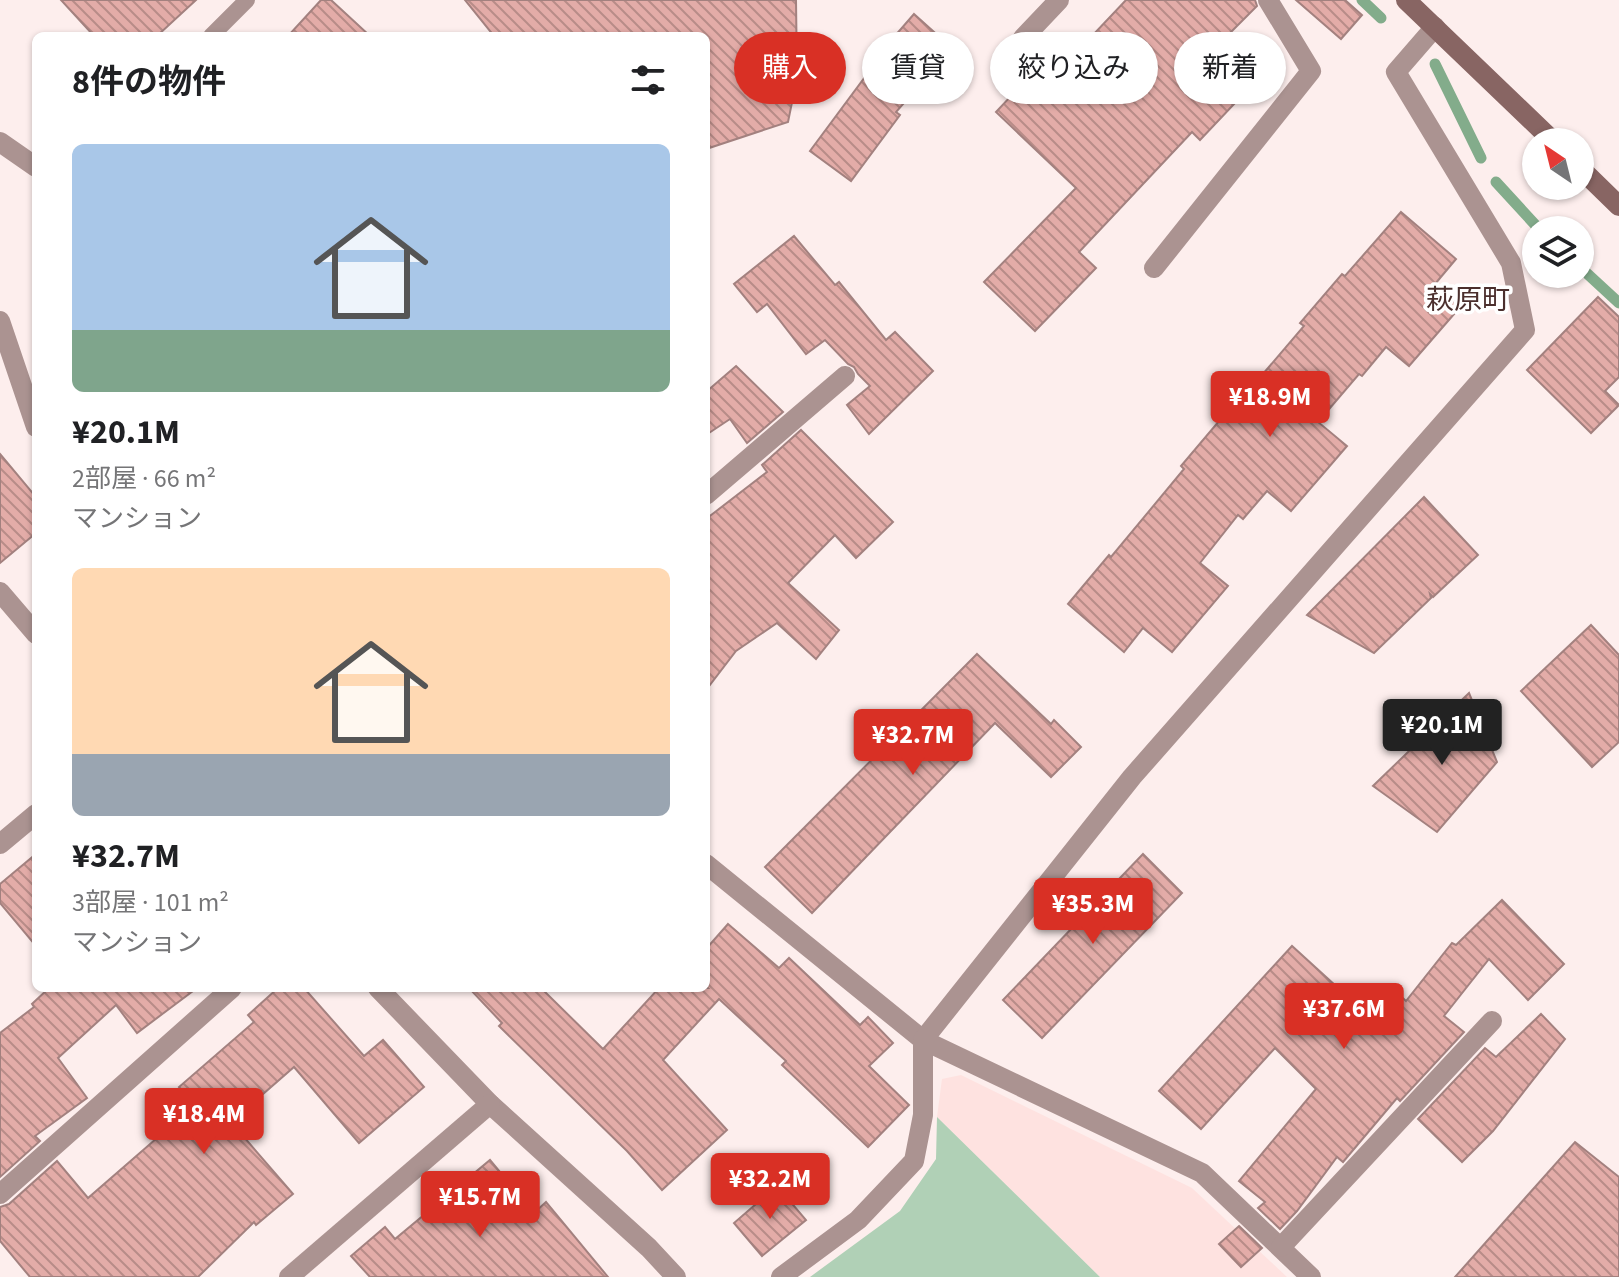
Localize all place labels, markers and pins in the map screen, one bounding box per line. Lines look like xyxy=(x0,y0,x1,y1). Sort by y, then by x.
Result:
pin: ¥18.9M xyxy=(1205,371,1335,439)
pin: ¥20.1M xyxy=(1377,699,1507,767)
pin: ¥32.7M xyxy=(848,709,978,777)
pin: ¥35.3M xyxy=(1028,878,1158,946)
pin: ¥37.6M xyxy=(1279,983,1409,1051)
pin: ¥18.4M xyxy=(139,1088,269,1156)
pin: ¥32.2M xyxy=(705,1153,835,1221)
pin: ¥15.7M xyxy=(415,1171,545,1239)

